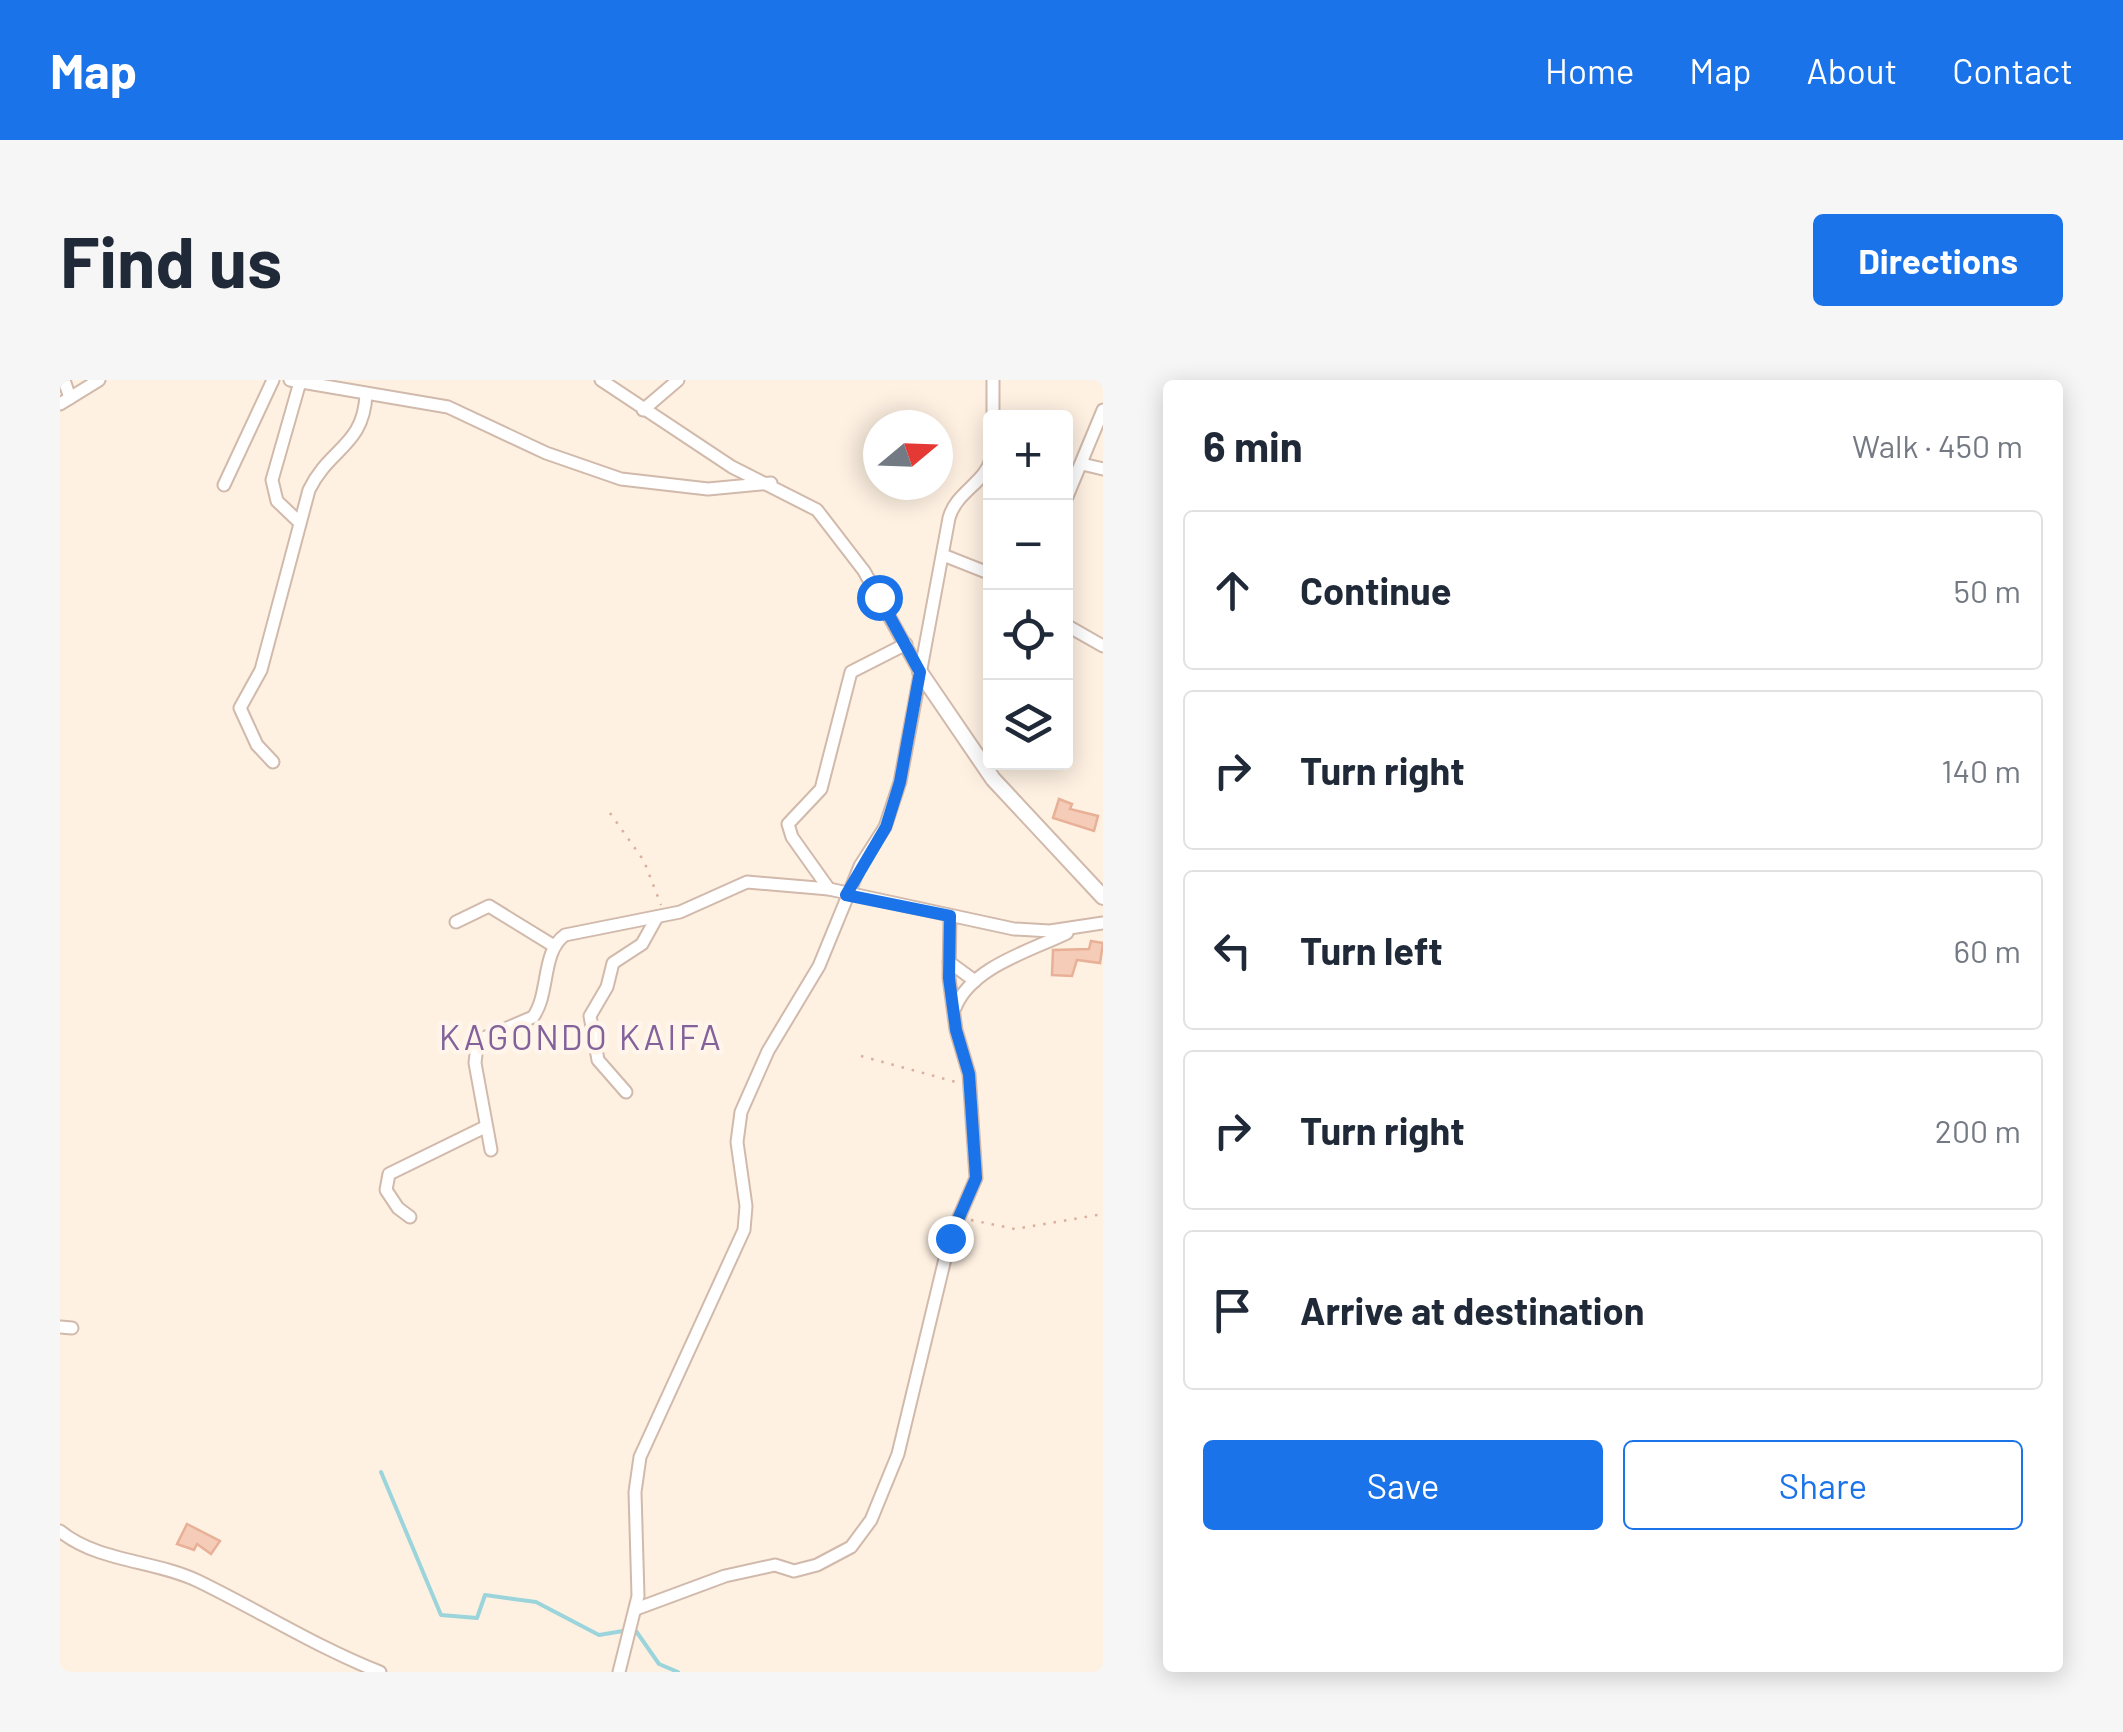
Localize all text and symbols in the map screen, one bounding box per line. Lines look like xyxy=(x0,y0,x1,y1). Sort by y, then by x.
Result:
text: Map xyxy=(50,41,137,99)
text: Home xyxy=(1545,49,1634,91)
text: Map xyxy=(1689,49,1752,91)
text: About xyxy=(1807,49,1897,91)
text: Contact xyxy=(1952,49,2073,91)
button: Directions xyxy=(1813,214,2063,306)
text: Find us xyxy=(60,218,282,302)
north arrow xyxy=(863,410,953,500)
map controls xyxy=(983,410,1073,770)
button: + xyxy=(983,410,1073,500)
text: 6 min xyxy=(1203,420,1303,470)
text: Walk · 450 m xyxy=(1852,426,2023,464)
button: − xyxy=(983,500,1073,590)
icon: ahead xyxy=(1205,563,1260,618)
text: Continue xyxy=(1300,567,1451,613)
text: 50 m xyxy=(1954,571,2021,609)
route start xyxy=(857,575,903,621)
button: locate xyxy=(983,590,1073,680)
button: layers xyxy=(983,680,1073,770)
icon: right xyxy=(1205,743,1260,798)
text: Turn right xyxy=(1300,747,1465,793)
text: 140 m xyxy=(1941,751,2021,789)
icon: left xyxy=(1205,923,1260,978)
text: Turn left xyxy=(1300,927,1443,973)
text: 60 m xyxy=(1954,931,2021,969)
district label: KAGONDO KAIFA xyxy=(439,1015,723,1057)
icon: right xyxy=(1205,1103,1260,1158)
text: Turn right xyxy=(1300,1107,1465,1153)
text: 200 m xyxy=(1935,1111,2021,1149)
route end xyxy=(928,1216,974,1262)
icon: arrive xyxy=(1205,1283,1260,1338)
text: Arrive at destination xyxy=(1300,1287,1645,1333)
button: Save xyxy=(1203,1440,1603,1530)
button: Share xyxy=(1623,1440,2023,1530)

